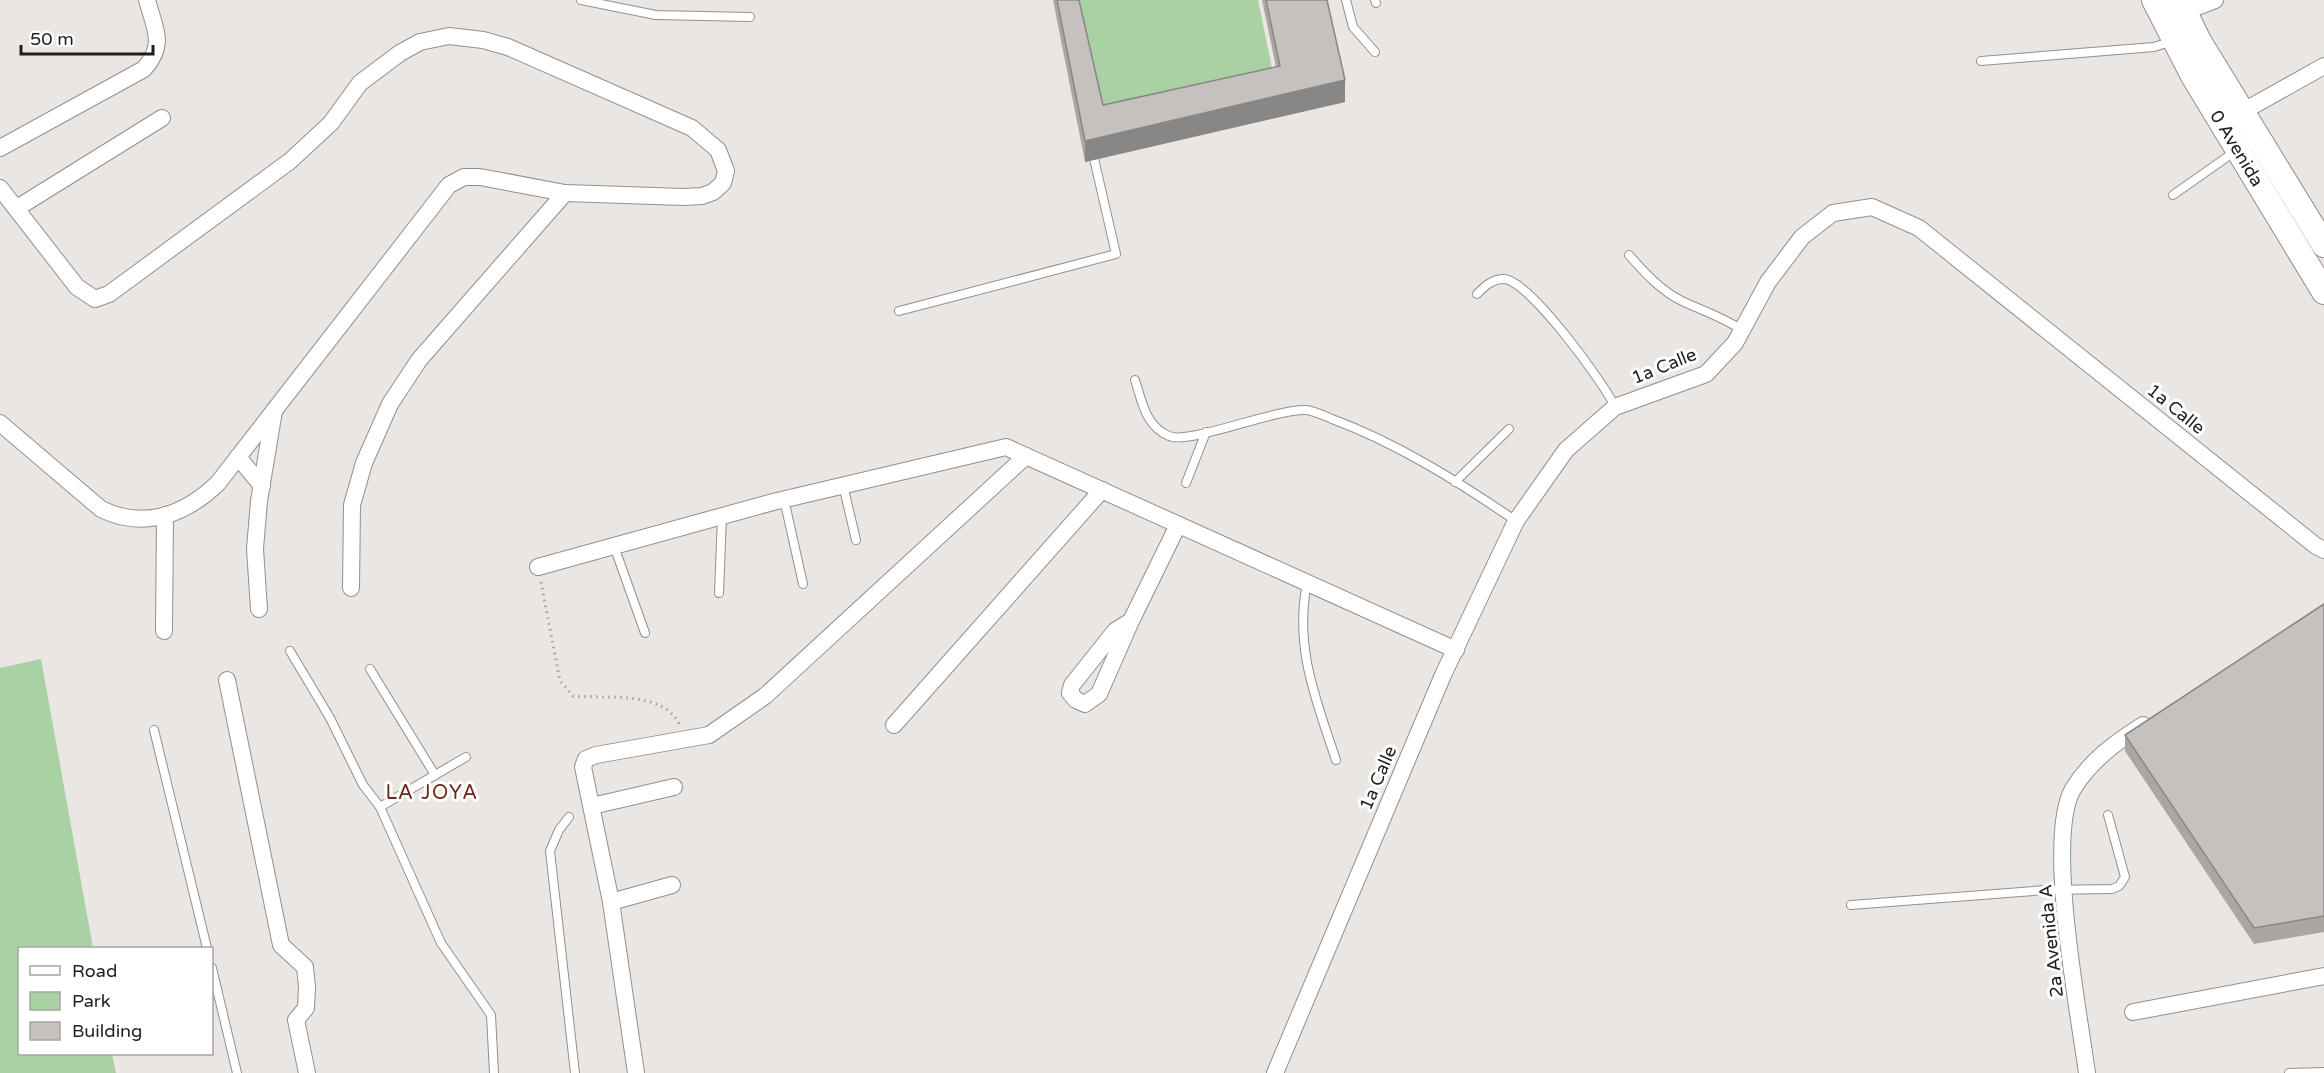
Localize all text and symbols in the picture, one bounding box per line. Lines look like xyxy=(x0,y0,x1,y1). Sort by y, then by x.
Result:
scale bar xyxy=(21,18,153,56)
text: 50 m xyxy=(30,28,74,50)
street label: 0 Avenida xyxy=(2205,106,2268,191)
street label: 1a Calle xyxy=(1628,343,1700,389)
street label: 1a Calle xyxy=(2143,379,2209,439)
street label: 1a Calle xyxy=(1355,742,1401,814)
district label: LA JOYA xyxy=(385,781,479,805)
street label: 2a Avenida A xyxy=(2034,883,2068,999)
legend xyxy=(18,947,213,1055)
text: Road xyxy=(72,960,117,982)
text: Park xyxy=(72,990,111,1012)
text: Building xyxy=(72,1020,142,1042)

